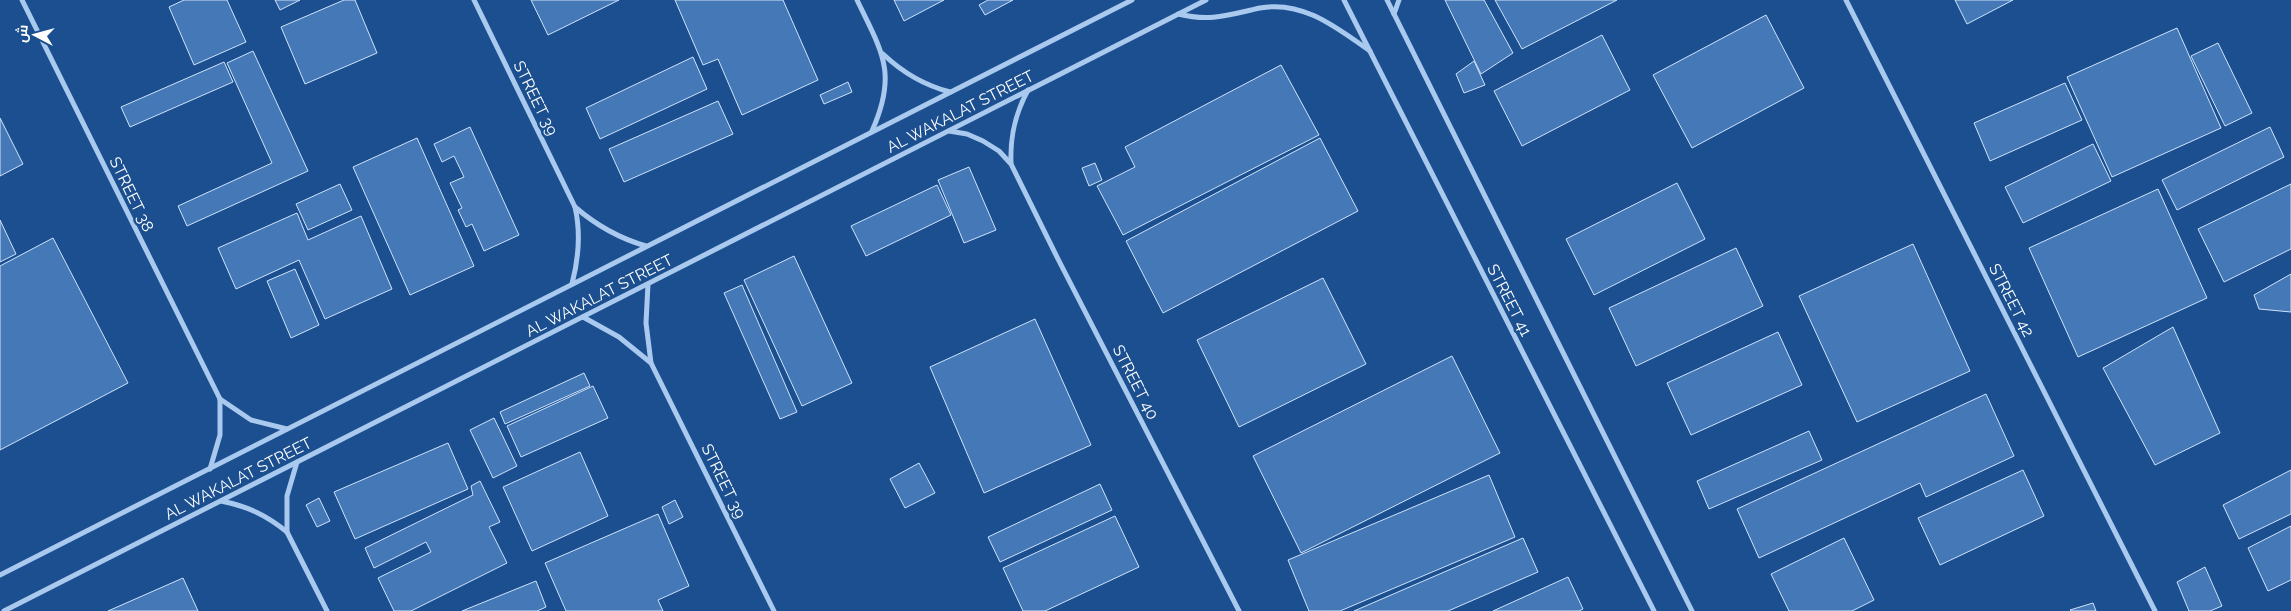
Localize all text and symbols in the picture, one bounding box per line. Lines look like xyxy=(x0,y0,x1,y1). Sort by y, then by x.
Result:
north arrow xyxy=(10,10,60,60)
text: ش xyxy=(13,24,32,44)
street label: STREET 39 xyxy=(509,58,562,139)
street label: AL WAKALAT STREET xyxy=(884,66,1037,157)
street label: STREET 38 xyxy=(105,154,158,235)
street label: AL WAKALAT STREET xyxy=(523,250,676,341)
street label: STREET 42 xyxy=(1985,260,2038,340)
street label: STREET 41 xyxy=(1483,261,1536,340)
street label: STREET 40 xyxy=(1109,342,1162,423)
street label: AL WAKALAT STREET xyxy=(162,433,315,524)
street label: STREET 39 xyxy=(697,441,750,522)

